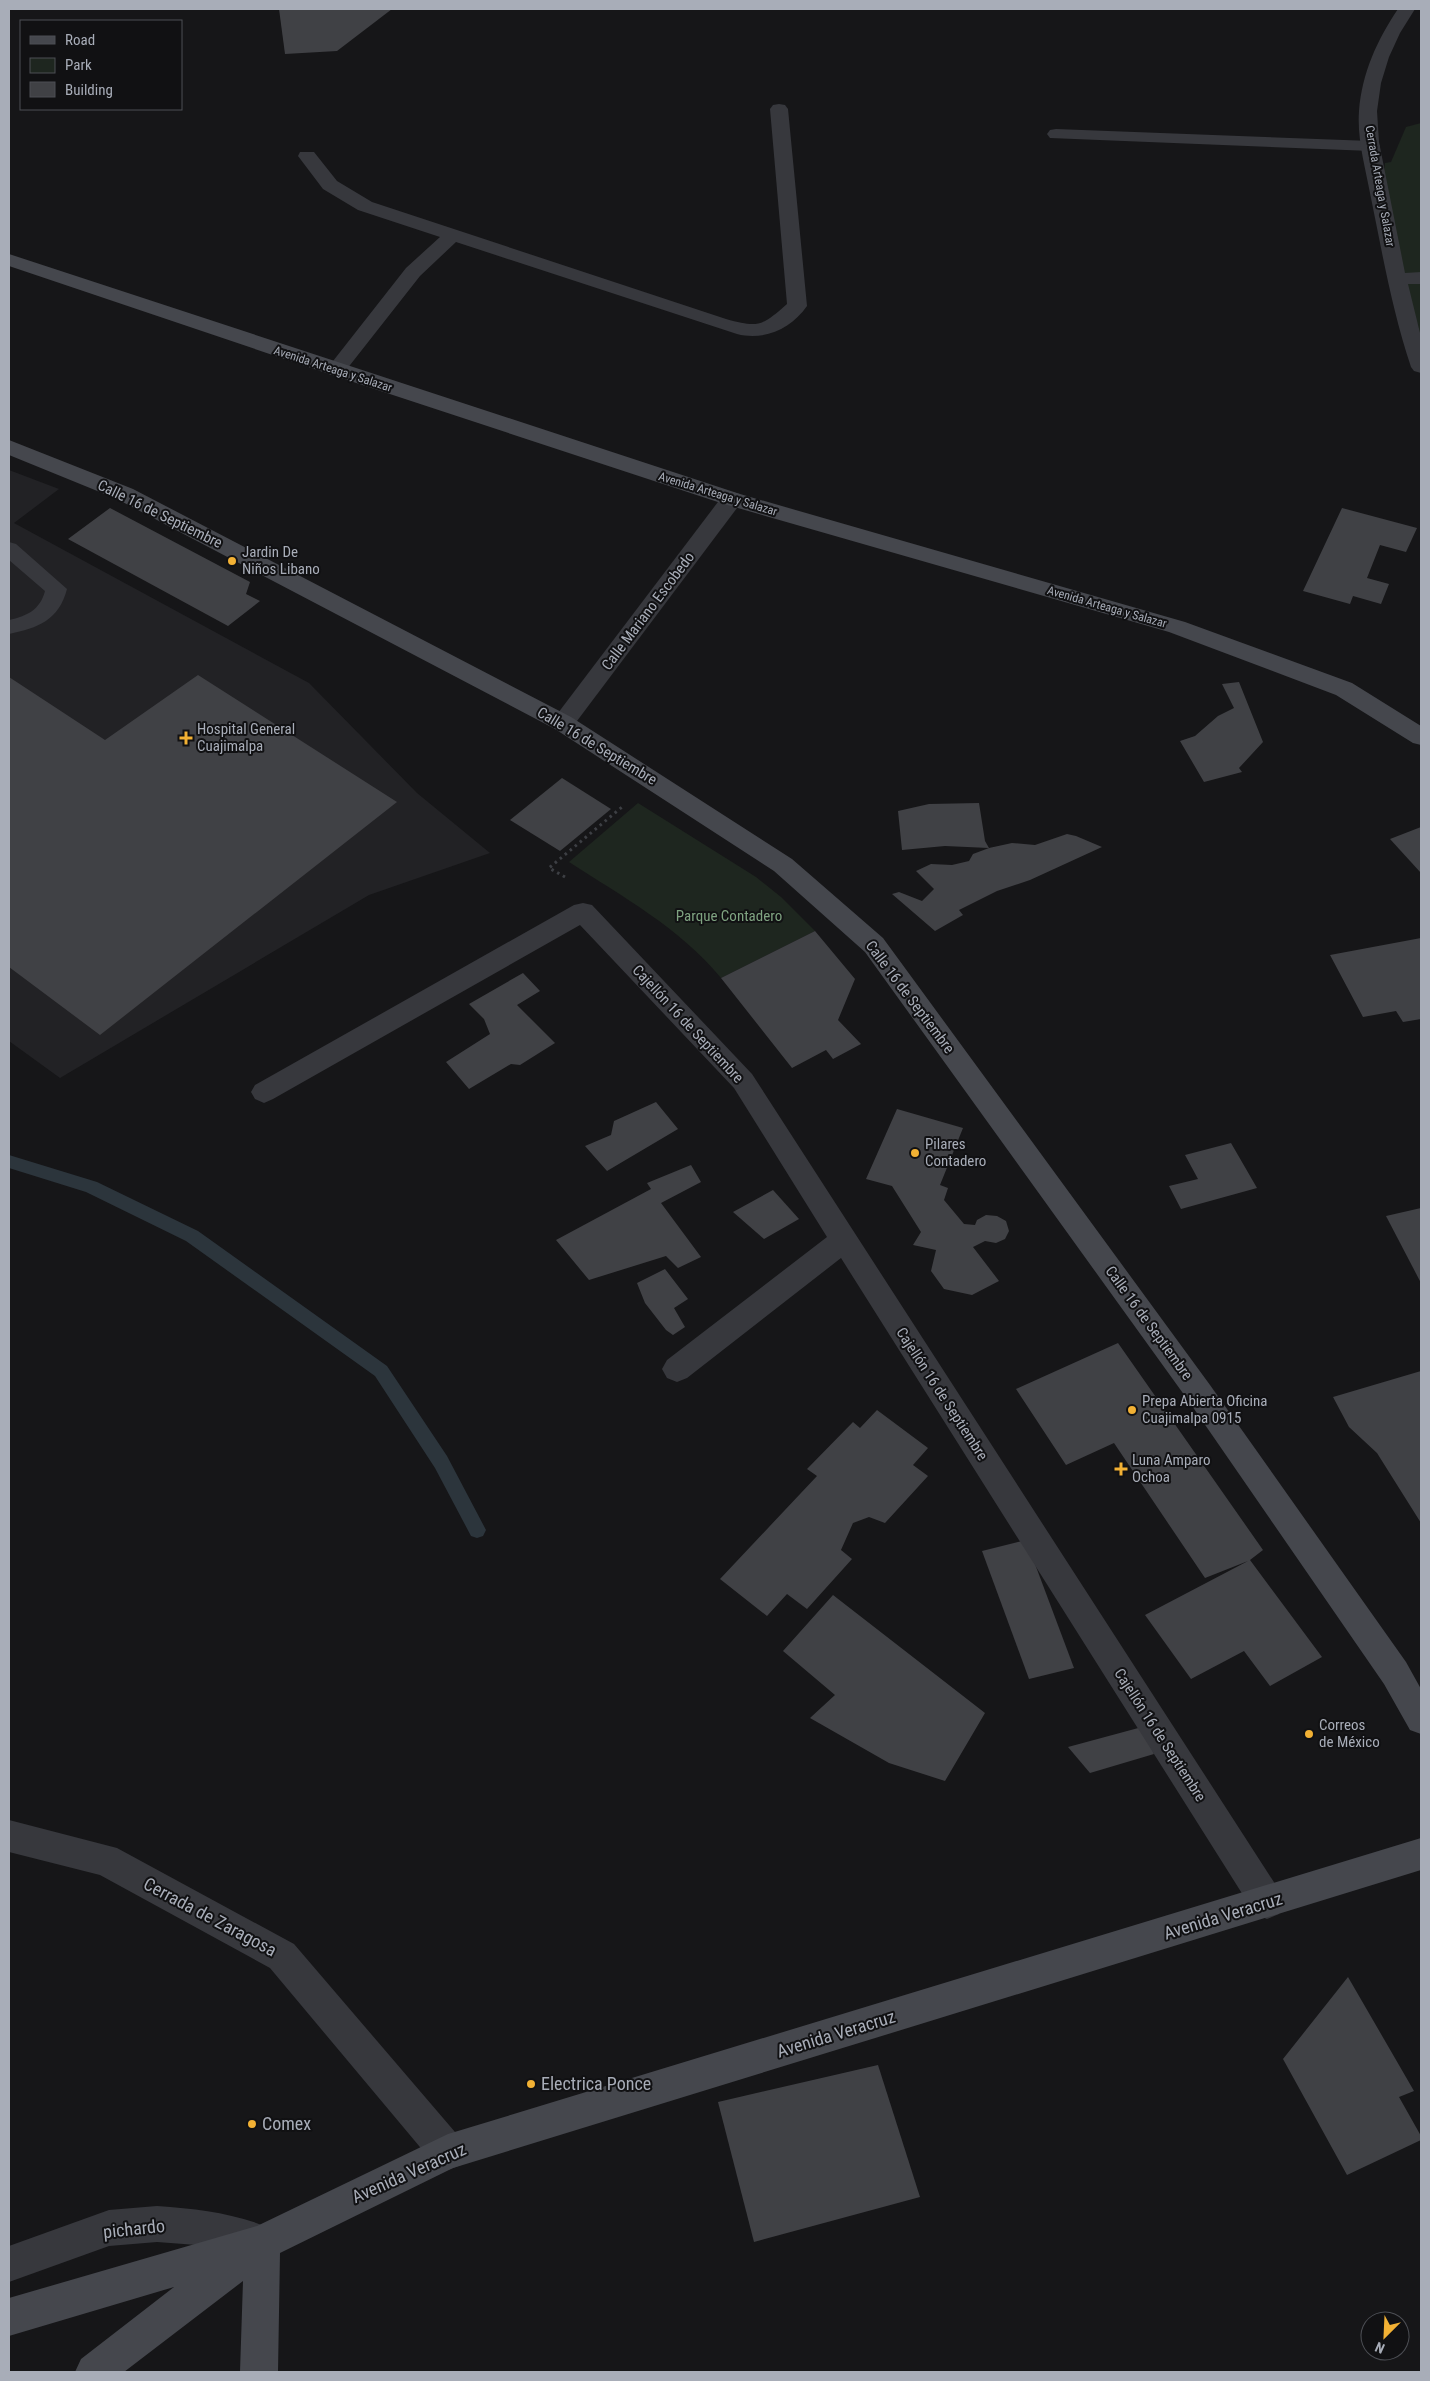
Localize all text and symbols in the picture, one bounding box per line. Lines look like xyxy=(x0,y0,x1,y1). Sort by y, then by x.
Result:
legend xyxy=(20,20,182,110)
text: Road xyxy=(65,31,95,49)
text: Park xyxy=(65,56,92,74)
text: Building xyxy=(65,81,113,99)
street label: Cerrada Arteaga y Salazar xyxy=(1362,124,1398,248)
street label: Avenida Arteaga y Salazar xyxy=(272,343,394,395)
street label: Avenida Arteaga y Salazar xyxy=(657,469,779,519)
street label: Calle 16 de Septiembre xyxy=(95,476,225,552)
place label: Jardin De Niños Libano xyxy=(242,543,320,578)
street label: Calle Mariano Escobedo xyxy=(598,548,698,674)
marker: Jardin De Niños Libano xyxy=(226,555,238,567)
street label: Avenida Arteaga y Salazar xyxy=(1046,583,1169,631)
street label: Calle 16 de Septiembre xyxy=(534,703,660,789)
place label: Hospital General Cuajimalpa xyxy=(197,720,295,755)
marker: Hospital General Cuajimalpa xyxy=(179,731,193,745)
park label: Parque Contadero xyxy=(676,907,782,925)
street label: Calle 16 de Septiembre xyxy=(862,937,958,1057)
street label: Cajellón 16 de Septiembre xyxy=(629,961,747,1087)
place label: Pilares Contadero xyxy=(925,1135,986,1170)
marker: Pilares Contadero xyxy=(909,1147,921,1159)
street label: Calle 16 de Septiembre xyxy=(1102,1262,1196,1384)
street label: Cajellón 16 de Septiembre xyxy=(892,1324,992,1464)
place label: Prepa Abierta Oficina Cuajimalpa 0915 xyxy=(1142,1392,1268,1427)
marker: Prepa Abierta Oficina Cuajimalpa 0915 xyxy=(1126,1404,1138,1416)
place label: Luna Amparo Ochoa xyxy=(1132,1451,1210,1486)
marker: Luna Amparo Ochoa xyxy=(1114,1462,1128,1476)
street label: Cajellón 16 de Septiembre xyxy=(1110,1665,1210,1805)
place label: Correos de México xyxy=(1319,1716,1380,1751)
marker: Correos de México xyxy=(1303,1728,1315,1740)
street label: Cerrada de Zaragosa xyxy=(140,1873,280,1960)
street label: Avenida Veracruz xyxy=(1161,1888,1285,1944)
street label: Avenida Veracruz xyxy=(774,2006,898,2062)
place label: Electrica Ponce xyxy=(541,2073,651,2094)
marker: Electrica Ponce xyxy=(525,2078,537,2090)
place label: Comex xyxy=(262,2113,311,2134)
marker: Comex xyxy=(246,2118,258,2130)
street label: Avenida Veracruz xyxy=(348,2138,469,2207)
street label: pichardo xyxy=(102,2215,166,2242)
north arrow xyxy=(1360,2311,1410,2361)
text: N xyxy=(1373,2339,1387,2357)

